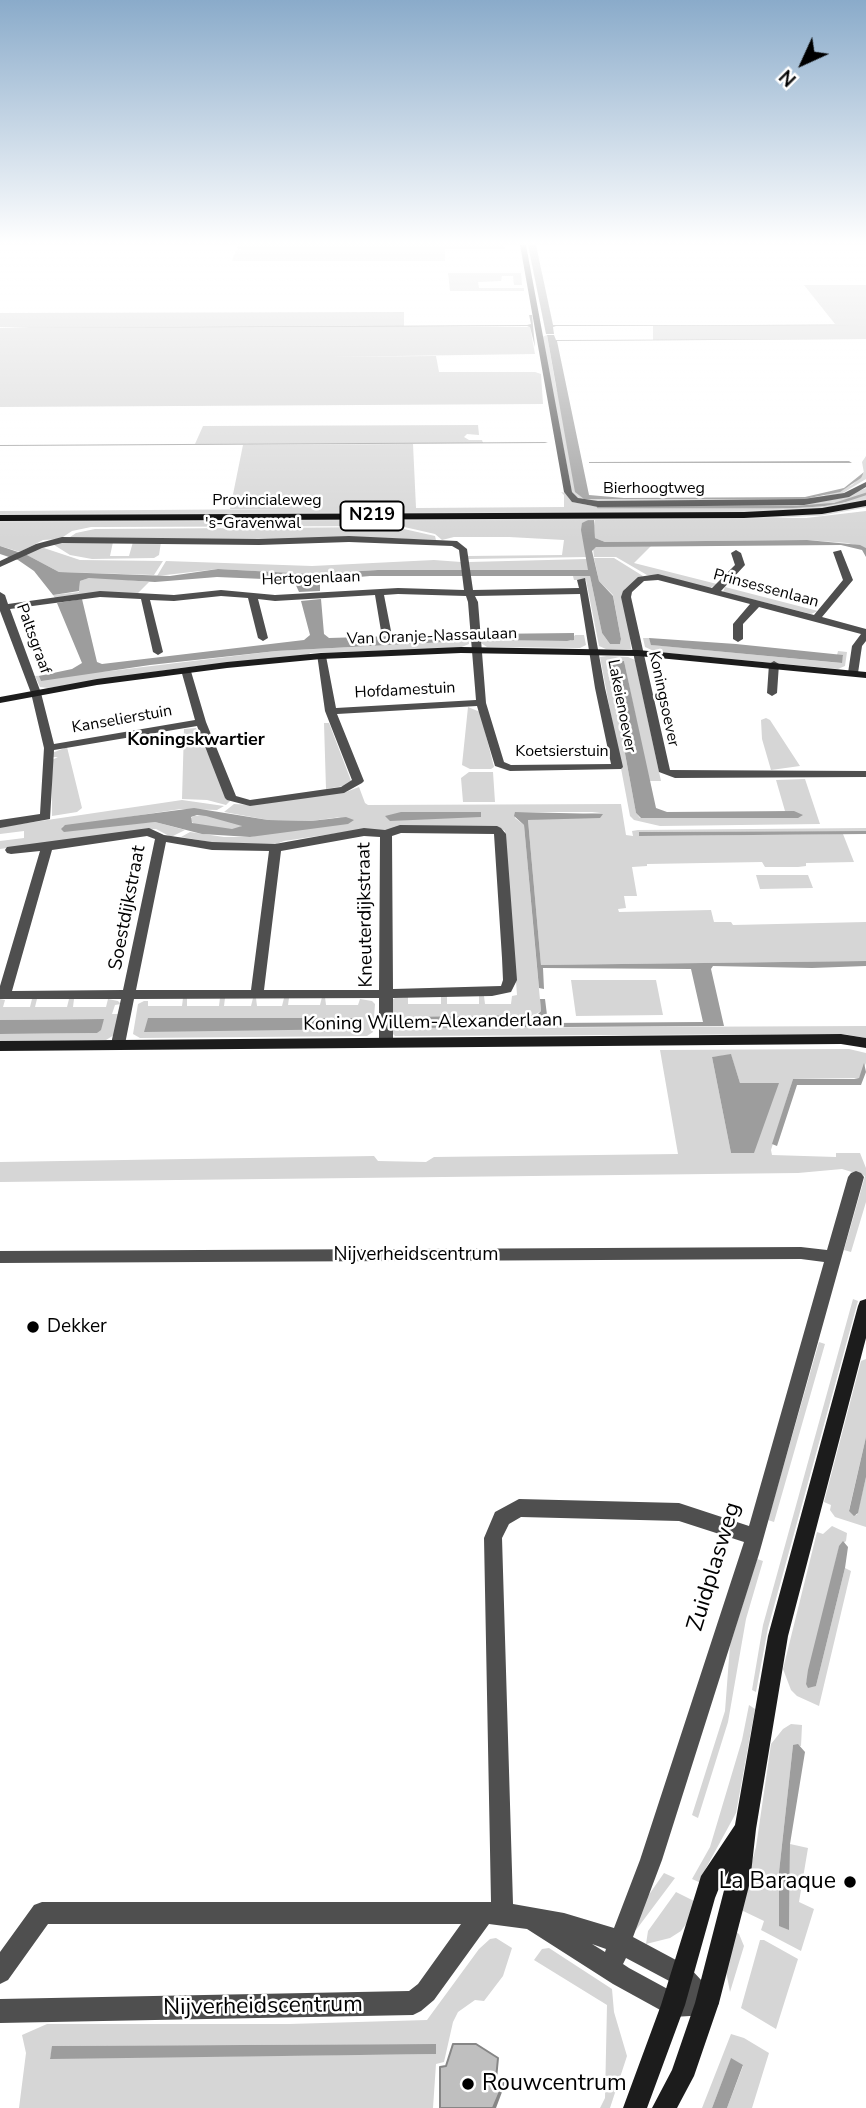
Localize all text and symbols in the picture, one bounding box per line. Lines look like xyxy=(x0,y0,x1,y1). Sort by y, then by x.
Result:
north arrow xyxy=(768,28,838,98)
text: N xyxy=(774,64,802,92)
street label: Bierhoogtweg xyxy=(603,479,705,499)
street label: Provincialeweg xyxy=(212,491,322,511)
road number: N219 xyxy=(340,502,404,530)
street label: 's-Gravenwal xyxy=(205,514,301,534)
street label: Prinsessenlaan xyxy=(711,566,821,612)
street label: Hertogenlaan xyxy=(261,568,361,590)
street label: Paltsgraaf xyxy=(11,601,55,677)
street label: Van Oranje-Nassaulaan xyxy=(346,624,518,650)
street label: Koningsoever xyxy=(643,649,683,749)
street label: Lakeienoever xyxy=(603,658,639,754)
street label: Hofdamestuin xyxy=(354,679,456,703)
street label: Kanselierstuin xyxy=(70,702,174,738)
district label: Koningskwartier xyxy=(127,730,265,752)
street label: Koetsierstuin xyxy=(515,742,609,762)
street label: Kneuterdijkstraat xyxy=(353,842,379,988)
street label: Soestdijkstraat xyxy=(105,844,151,972)
street label: Koning Willem-Alexanderlaan xyxy=(303,1009,563,1037)
street label: Nijverheidscentrum xyxy=(334,1244,498,1266)
place label: Dekker xyxy=(47,1316,107,1338)
marker: Dekker xyxy=(25,1319,41,1335)
street label: Zuidplasweg xyxy=(682,1499,748,1635)
place label: La Baraque xyxy=(719,1868,836,1896)
marker: La Baraque xyxy=(842,1874,858,1890)
street label: Nijverheidscentrum xyxy=(163,1991,363,2023)
place label: Rouwcentrum xyxy=(482,2070,627,2098)
marker: Rouwcentrum xyxy=(460,2076,476,2092)

